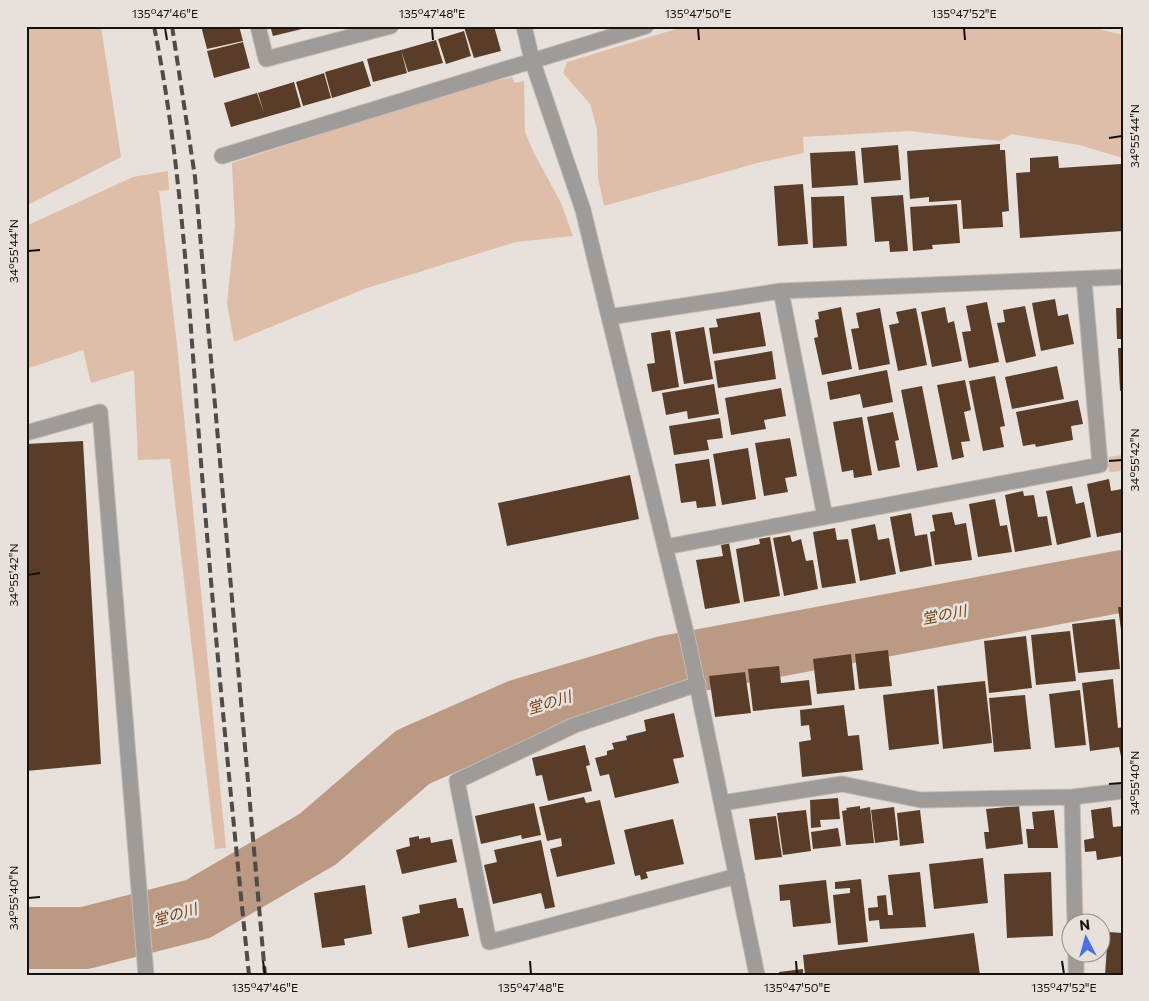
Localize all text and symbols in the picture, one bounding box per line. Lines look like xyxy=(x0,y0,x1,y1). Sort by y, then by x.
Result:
text: 135°47'46"E xyxy=(132,6,198,20)
text: 135°47'48"E xyxy=(399,6,465,20)
text: 135°47'50"E xyxy=(665,6,731,20)
text: 135°47'52"E xyxy=(931,6,997,20)
text: 34°55'44"N xyxy=(1127,104,1141,168)
text: 34°55'44"N xyxy=(6,219,20,283)
text: 34°55'42"N xyxy=(1127,428,1141,492)
text: 34°55'42"N xyxy=(6,543,20,607)
water label: 堂の川 xyxy=(920,600,970,627)
water label: 堂の川 xyxy=(525,686,575,717)
text: 34°55'40"N xyxy=(1127,751,1141,815)
text: 34°55'40"N xyxy=(6,866,20,930)
water label: 堂の川 xyxy=(151,899,201,929)
north arrow xyxy=(1062,914,1112,964)
text: N xyxy=(1078,916,1091,934)
text: 135°47'46"E xyxy=(232,980,298,994)
text: 135°47'48"E xyxy=(498,980,564,994)
text: 135°47'50"E xyxy=(764,980,830,994)
text: 135°47'52"E xyxy=(1031,980,1097,994)

